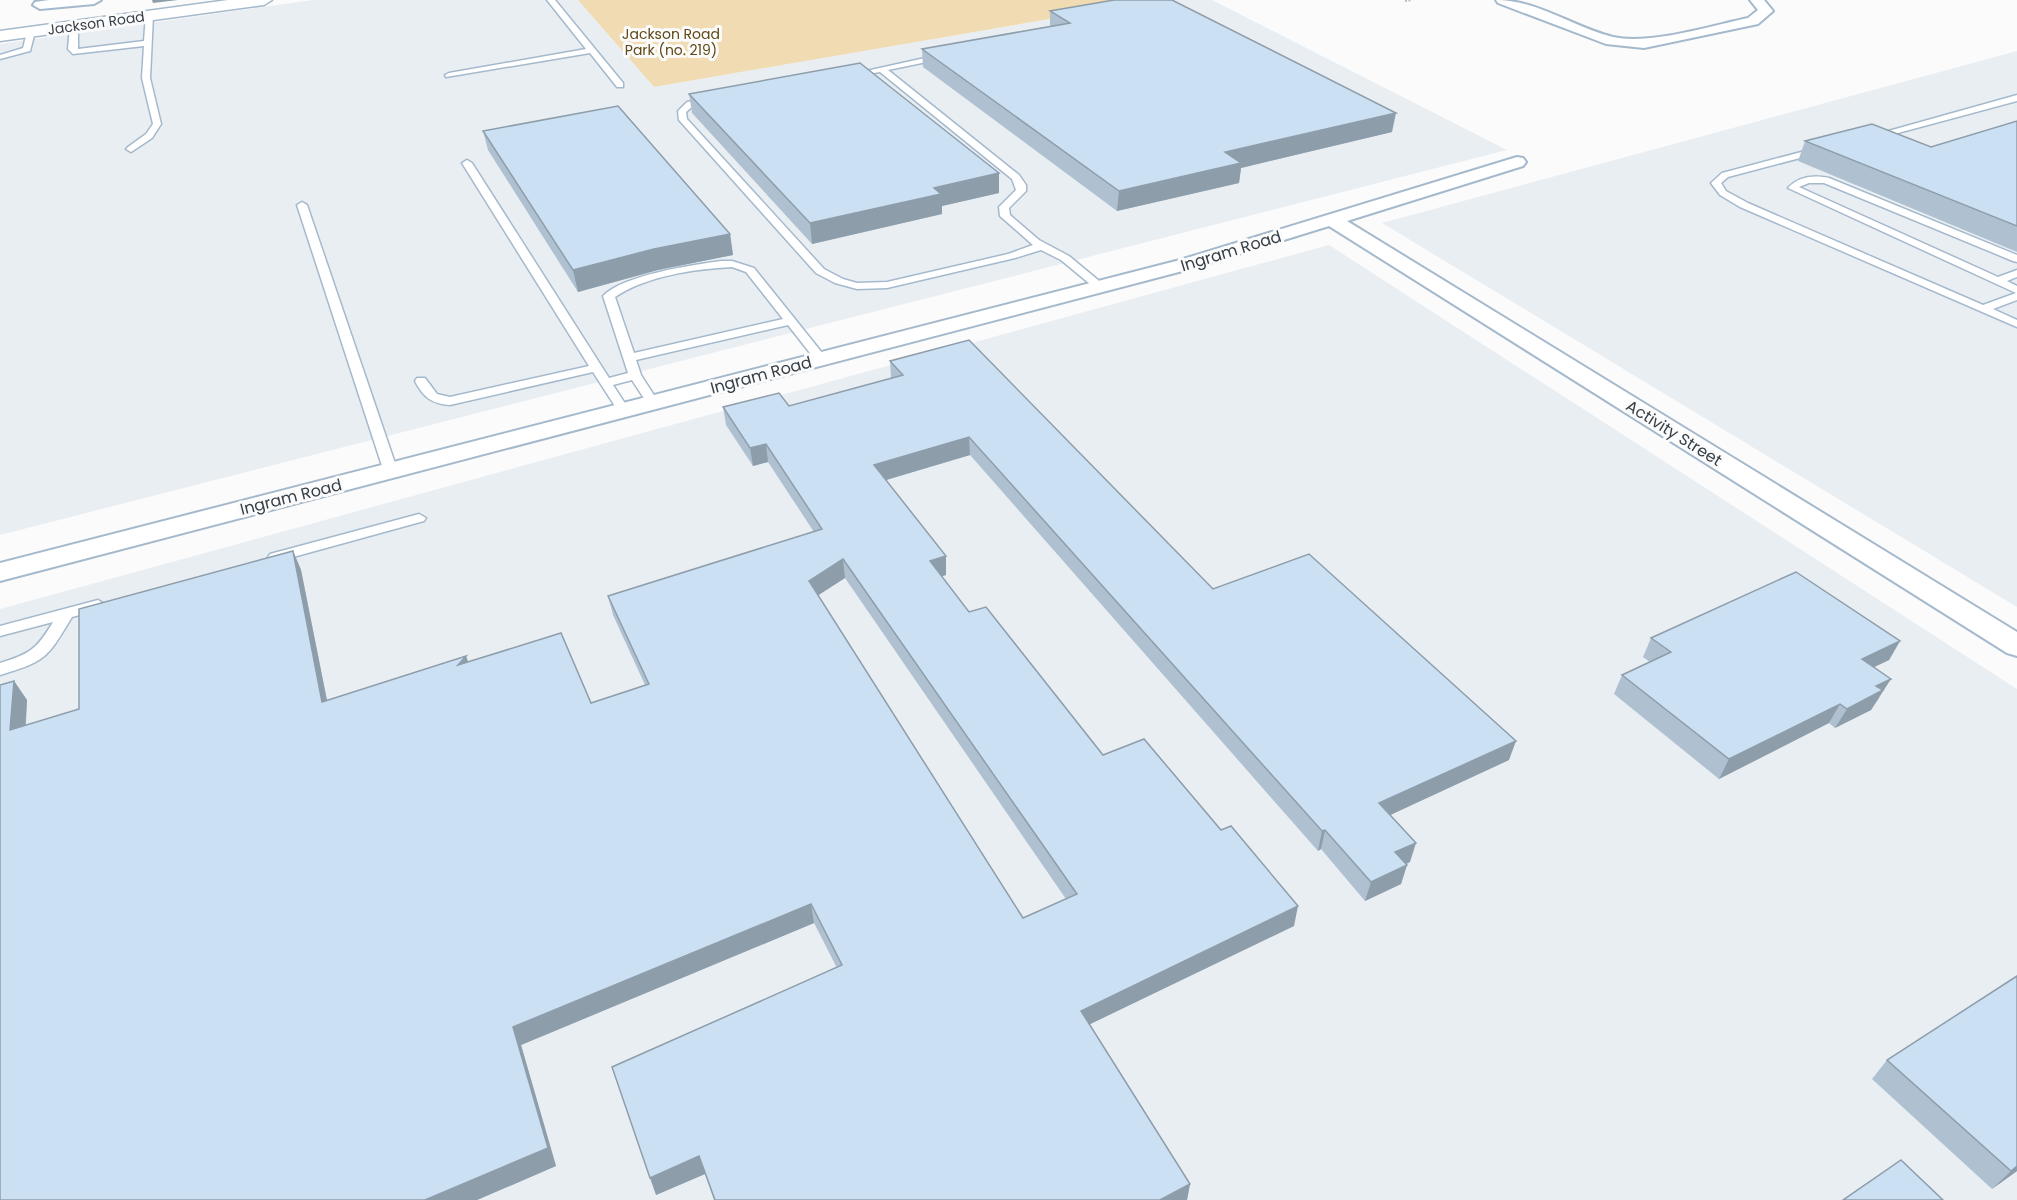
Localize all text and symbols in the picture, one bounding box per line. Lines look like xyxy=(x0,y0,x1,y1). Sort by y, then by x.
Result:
street label: Jackson Road xyxy=(46,6,146,40)
park label: Jackson Road Park (no. 219) xyxy=(622,24,720,60)
street label: Ingram Road xyxy=(1178,225,1284,277)
street label: Ingram Road xyxy=(708,350,814,400)
street label: Activity Street xyxy=(1622,394,1727,472)
street label: Ingram Road xyxy=(238,473,344,521)

